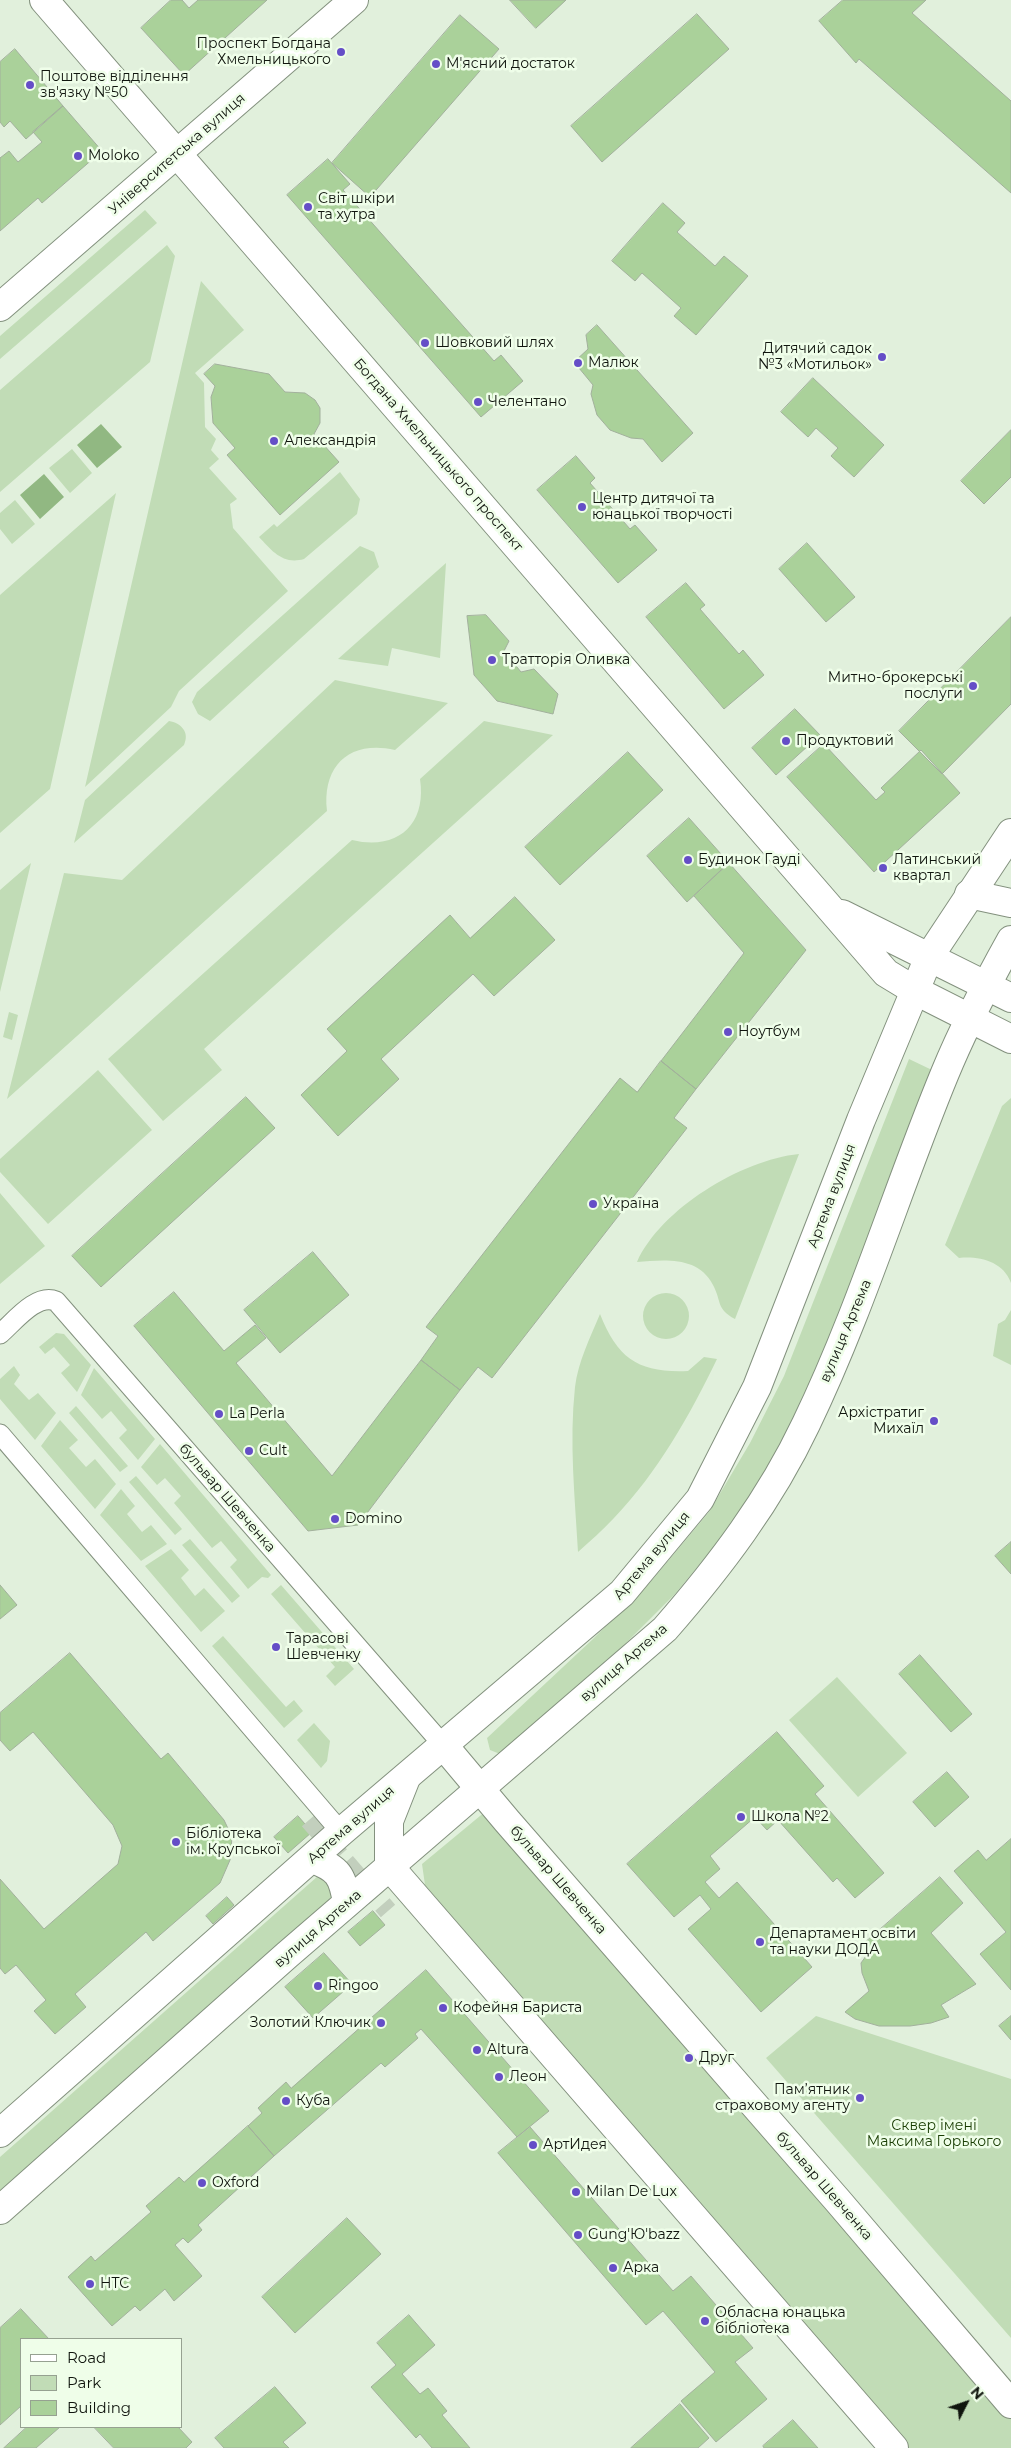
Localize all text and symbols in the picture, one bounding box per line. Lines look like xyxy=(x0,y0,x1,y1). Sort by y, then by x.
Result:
place label: Проспект Богдана Хмельницького xyxy=(197,36,331,68)
marker: Проспект Богдана Хмельницького xyxy=(335,46,347,58)
place label: М'ясний достаток xyxy=(446,56,575,72)
marker: М'ясний достаток xyxy=(430,58,442,70)
place label: Поштове відділення зв'язку №50 xyxy=(40,69,189,102)
marker: Поштове відділення зв'язку №50 xyxy=(24,79,36,91)
street label: Університетська вулиця xyxy=(105,90,249,218)
place label: Moloko xyxy=(88,148,140,164)
marker: Moloko xyxy=(72,150,84,162)
place label: Світ шкіри та хутра xyxy=(318,191,395,223)
marker: Світ шкіри та хутра xyxy=(302,201,314,213)
place label: Шовковий шлях xyxy=(435,335,554,351)
marker: Шовковий шлях xyxy=(419,337,431,349)
place label: Дитячий садок №3 «Мотильок» xyxy=(758,341,872,374)
marker: Дитячий садок №3 «Мотильок» xyxy=(876,351,888,363)
street label: Богдана Хмельницького проспект xyxy=(350,355,526,555)
place label: Малюк xyxy=(588,355,639,371)
marker: Малюк xyxy=(572,357,584,369)
place label: Челентано xyxy=(488,394,567,410)
marker: Челентано xyxy=(472,396,484,408)
place label: Александрія xyxy=(284,433,376,449)
marker: Александрія xyxy=(268,435,280,447)
place label: Центр дитячої та юнацької творчості xyxy=(592,491,733,524)
marker: Центр дитячої та юнацької творчості xyxy=(576,501,588,513)
place label: Тратторія Оливка xyxy=(502,652,630,668)
marker: Тратторія Оливка xyxy=(486,654,498,666)
place label: Митно-брокерські послуги xyxy=(828,670,963,702)
marker: Митно-брокерські послуги xyxy=(967,680,979,692)
place label: Продуктовий xyxy=(796,733,894,749)
marker: Продуктовий xyxy=(780,735,792,747)
place label: Будинок Гауді xyxy=(698,852,801,868)
place label: Латинський квартал xyxy=(893,852,981,884)
marker: Будинок Гауді xyxy=(682,854,694,866)
marker: Латинський квартал xyxy=(877,862,889,874)
place label: Ноутбум xyxy=(738,1024,801,1040)
marker: Ноутбум xyxy=(722,1026,734,1038)
street label: Артема вулиця xyxy=(804,1142,860,1250)
place label: Україна xyxy=(603,1196,659,1212)
marker: Україна xyxy=(587,1198,599,1210)
street label: вулиця Артема xyxy=(817,1277,875,1385)
place label: Архістратиг Михаїл xyxy=(838,1405,924,1438)
place label: La Perla xyxy=(229,1406,285,1422)
marker: La Perla xyxy=(213,1408,225,1420)
marker: Архістратиг Михаїл xyxy=(928,1415,940,1427)
street label: бульвар Шевченка xyxy=(175,1440,279,1556)
place label: Cult xyxy=(259,1443,287,1459)
marker: Cult xyxy=(243,1445,255,1457)
street label: Артема вулиця xyxy=(610,1508,694,1604)
place label: Domino xyxy=(345,1511,402,1527)
marker: Domino xyxy=(329,1513,341,1525)
street label: вулиця Артема xyxy=(577,1621,671,1705)
place label: Тарасові Шевченку xyxy=(286,1631,361,1664)
marker: Тарасові Шевченку xyxy=(270,1641,282,1653)
street label: Артема вулиця xyxy=(304,1783,398,1867)
place label: Школа №2 xyxy=(751,1809,829,1825)
marker: Школа №2 xyxy=(735,1811,747,1823)
street label: бульвар Шевченка xyxy=(506,1822,610,1938)
place label: Бібліотека ім. Крупської xyxy=(186,1826,280,1858)
marker: Бібліотека ім. Крупської xyxy=(170,1836,182,1848)
street label: вулиця Артема xyxy=(271,1887,365,1971)
place label: Департамент освіти та науки ДОДА xyxy=(770,1926,916,1958)
marker: Департамент освіти та науки ДОДА xyxy=(754,1936,766,1948)
place label: Ringoo xyxy=(328,1978,378,1994)
marker: Ringoo xyxy=(312,1980,324,1992)
place label: Кофейня Бариста xyxy=(453,2000,582,2016)
marker: Кофейня Бариста xyxy=(437,2002,449,2014)
place label: Золотий Ключик xyxy=(250,2015,371,2031)
marker: Золотий Ключик xyxy=(375,2017,387,2029)
place label: Altura xyxy=(487,2042,529,2058)
marker: Altura xyxy=(471,2044,483,2056)
place label: Друг xyxy=(699,2050,734,2066)
marker: Друг xyxy=(683,2052,695,2064)
place label: Леон xyxy=(509,2069,547,2085)
marker: Леон xyxy=(493,2071,505,2083)
place label: Пам’ятник страховому агенту xyxy=(715,2082,850,2114)
marker: Пам’ятник страховому агенту xyxy=(854,2092,866,2104)
place label: Куба xyxy=(296,2093,331,2109)
marker: Куба xyxy=(280,2095,292,2107)
park label: Сквер імені Максима Горького xyxy=(867,2118,1001,2150)
street label: бульвар Шевченка xyxy=(772,2128,876,2244)
place label: АртИдея xyxy=(543,2137,607,2153)
marker: АртИдея xyxy=(527,2139,539,2151)
place label: Oxford xyxy=(212,2175,259,2191)
marker: Oxford xyxy=(196,2177,208,2189)
place label: Milan De Lux xyxy=(586,2184,677,2200)
marker: Milan De Lux xyxy=(570,2186,582,2198)
place label: Gung'Ю'bazz xyxy=(588,2227,680,2243)
marker: Gung'Ю'bazz xyxy=(572,2229,584,2241)
place label: Арка xyxy=(623,2260,659,2276)
marker: Арка xyxy=(607,2262,619,2274)
place label: HTC xyxy=(100,2276,129,2292)
marker: HTC xyxy=(84,2278,96,2290)
place label: Обласна юнацька бібліотека xyxy=(715,2305,846,2338)
marker: Обласна юнацька бібліотека xyxy=(699,2315,711,2327)
legend xyxy=(20,2338,182,2428)
text: Road xyxy=(67,2348,106,2367)
text: Park xyxy=(67,2373,101,2392)
north arrow xyxy=(941,2378,991,2428)
text: N xyxy=(967,2383,988,2403)
text: Building xyxy=(67,2398,131,2417)

